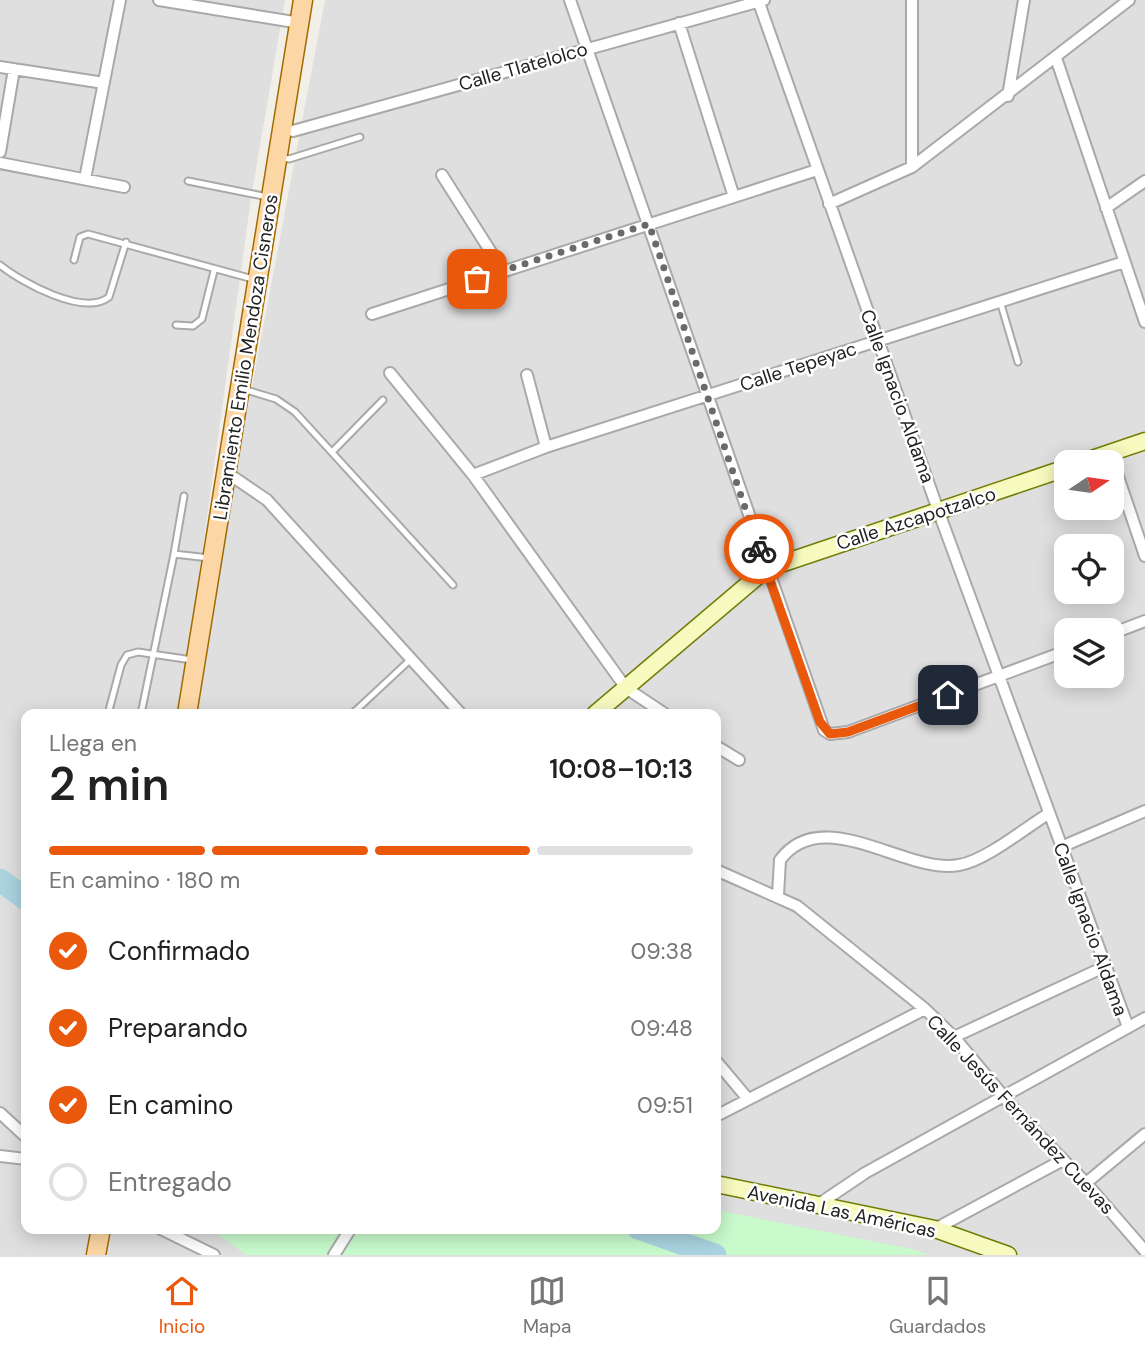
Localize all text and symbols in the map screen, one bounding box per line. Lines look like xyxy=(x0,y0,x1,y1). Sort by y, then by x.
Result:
street label: Calle Tlatelolco xyxy=(456,36,591,97)
street label: Libramiento Emilio Mendoza Cisneros xyxy=(207,192,284,522)
pin xyxy=(447,249,507,309)
icon: bag xyxy=(458,260,496,298)
street label: Calle Ignacio Aldama xyxy=(855,306,941,486)
street label: Calle Tepeyac xyxy=(737,336,860,397)
north arrow xyxy=(1054,450,1124,520)
map controls xyxy=(1054,450,1124,688)
street label: Calle Azcapotzalco xyxy=(833,481,999,556)
courier xyxy=(724,514,794,584)
icon: bike xyxy=(740,530,778,568)
button: locate xyxy=(1054,534,1124,604)
button: layers xyxy=(1054,618,1124,688)
pin xyxy=(918,665,978,725)
icon: home xyxy=(929,676,967,714)
text: Llega en xyxy=(49,728,137,758)
text: 10:08–10:13 xyxy=(549,752,693,786)
text: 2 min xyxy=(49,754,169,814)
street label: Calle Ignacio Aldama xyxy=(1048,839,1134,1019)
text: En camino · 180 m xyxy=(49,865,240,895)
icon: check xyxy=(49,932,87,970)
text: Confirmado xyxy=(108,934,250,968)
text: 09:38 xyxy=(631,936,693,966)
icon: check xyxy=(49,1009,87,1047)
street label: Calle Jesús Fernández Cuevas xyxy=(921,1009,1120,1219)
text: Preparando xyxy=(108,1011,248,1045)
text: 09:48 xyxy=(630,1013,693,1043)
icon: check xyxy=(49,1086,87,1124)
text: En camino xyxy=(108,1088,233,1122)
text: 09:51 xyxy=(637,1090,693,1120)
text: Entregado xyxy=(108,1165,232,1199)
street label: Avenida Las Américas xyxy=(745,1179,939,1244)
tab: Inicio xyxy=(159,1272,205,1339)
tab: Mapa xyxy=(523,1272,571,1339)
tab: Guardados xyxy=(889,1272,986,1339)

